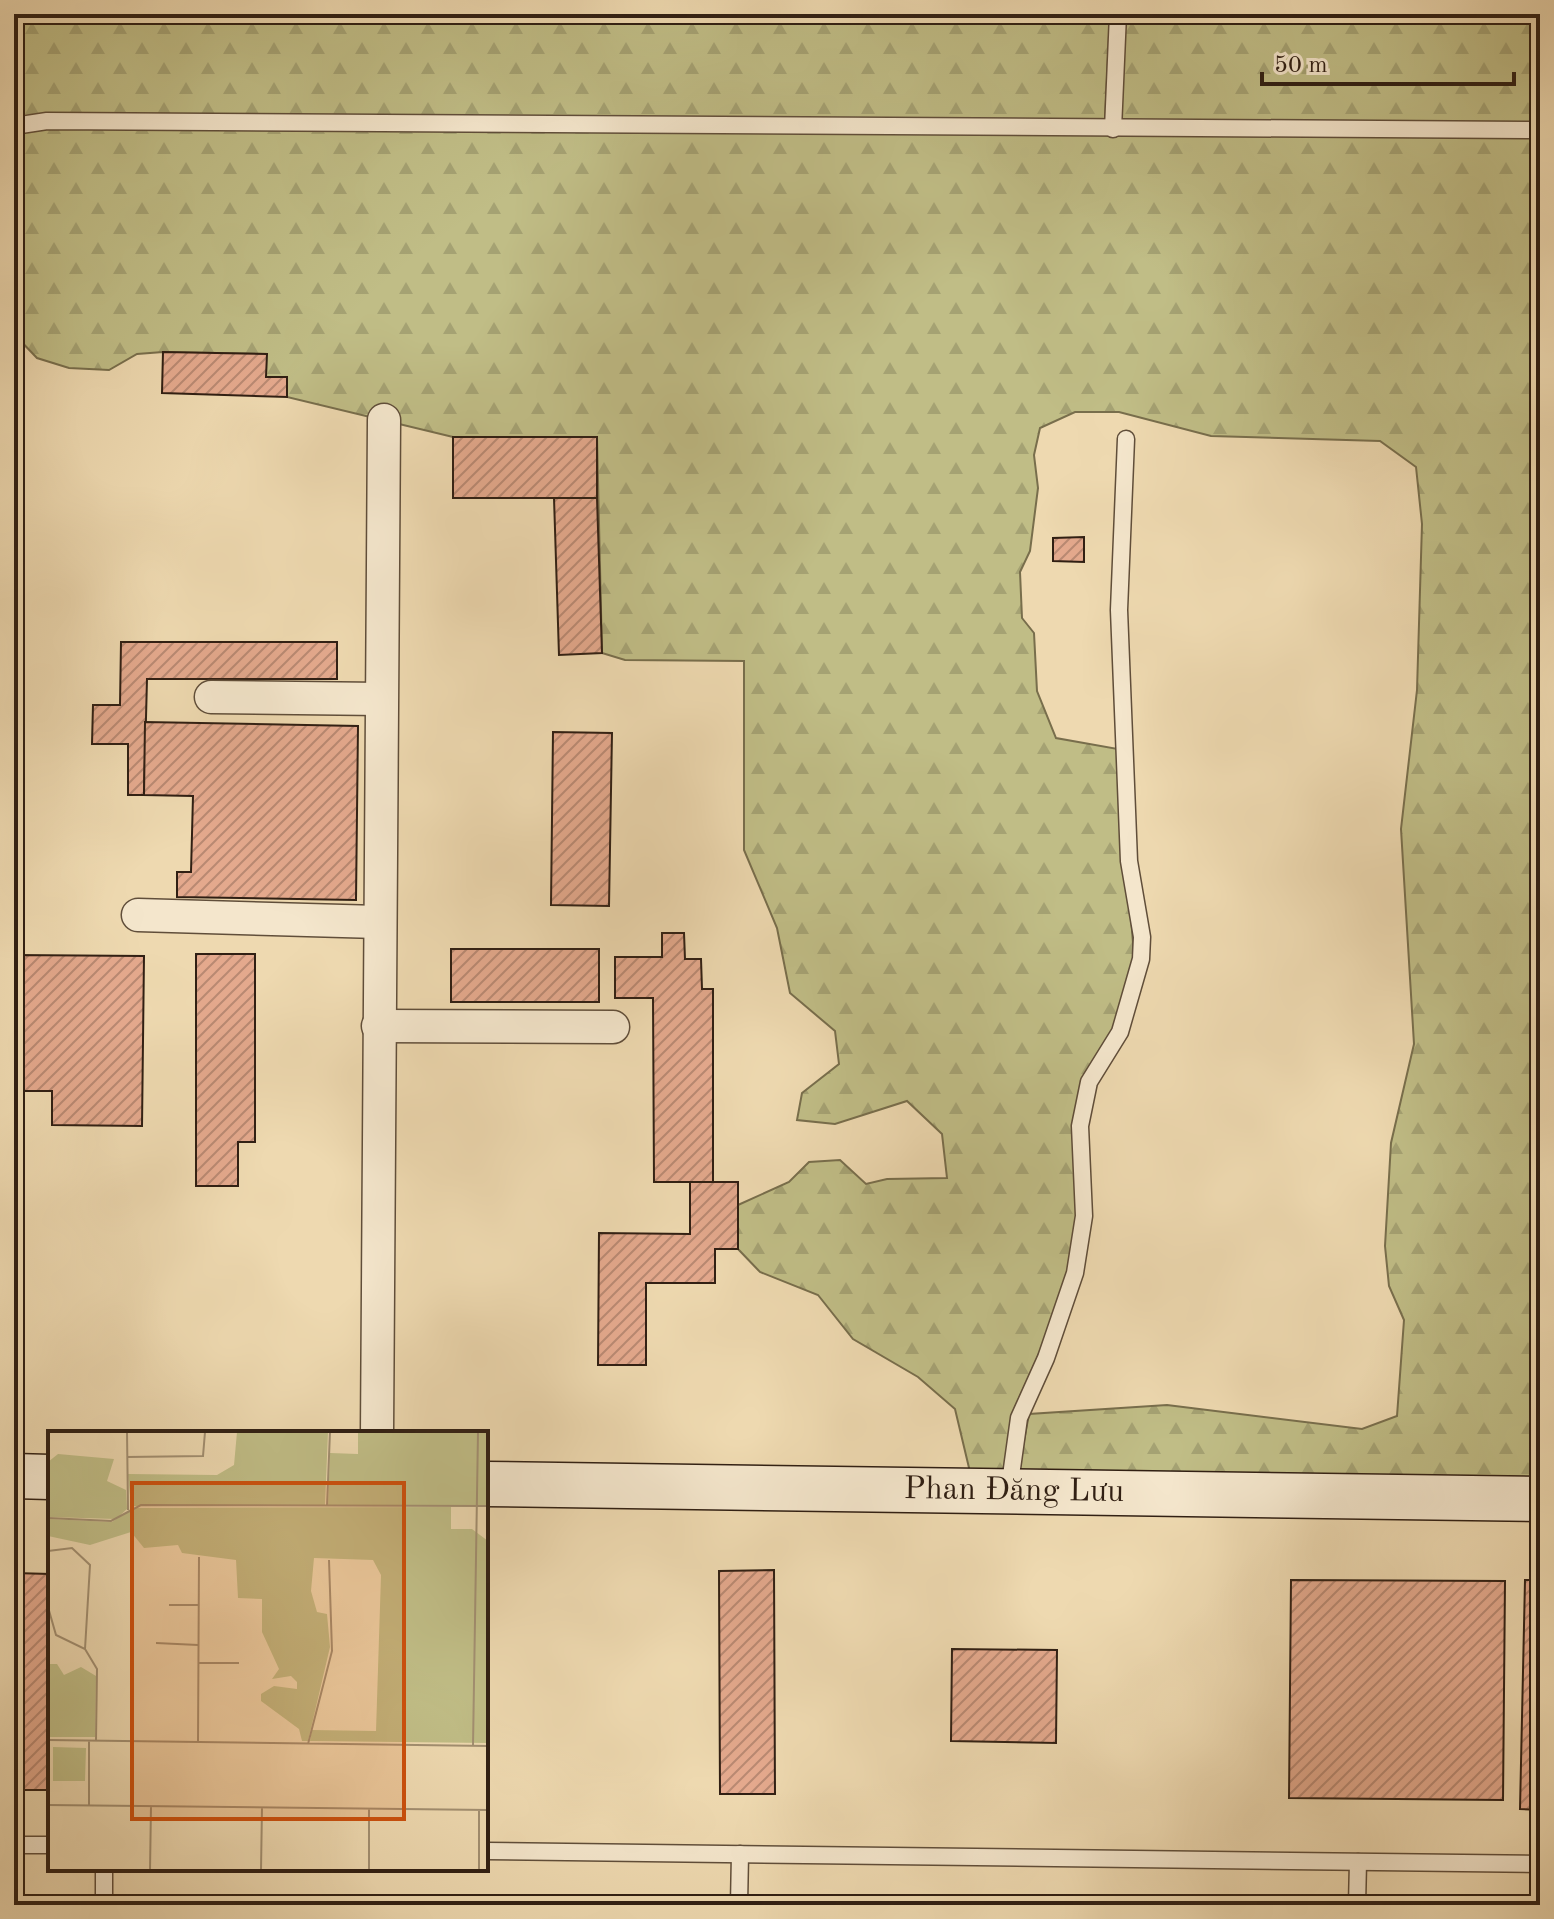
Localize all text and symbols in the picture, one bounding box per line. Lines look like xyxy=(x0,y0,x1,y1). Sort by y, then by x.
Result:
scale bar xyxy=(1262,36,1514,86)
text: 50 m xyxy=(1274,54,1328,78)
inset map xyxy=(48,1431,488,1871)
street label: Phan Đăng Lưu xyxy=(903,1474,1125,1509)

